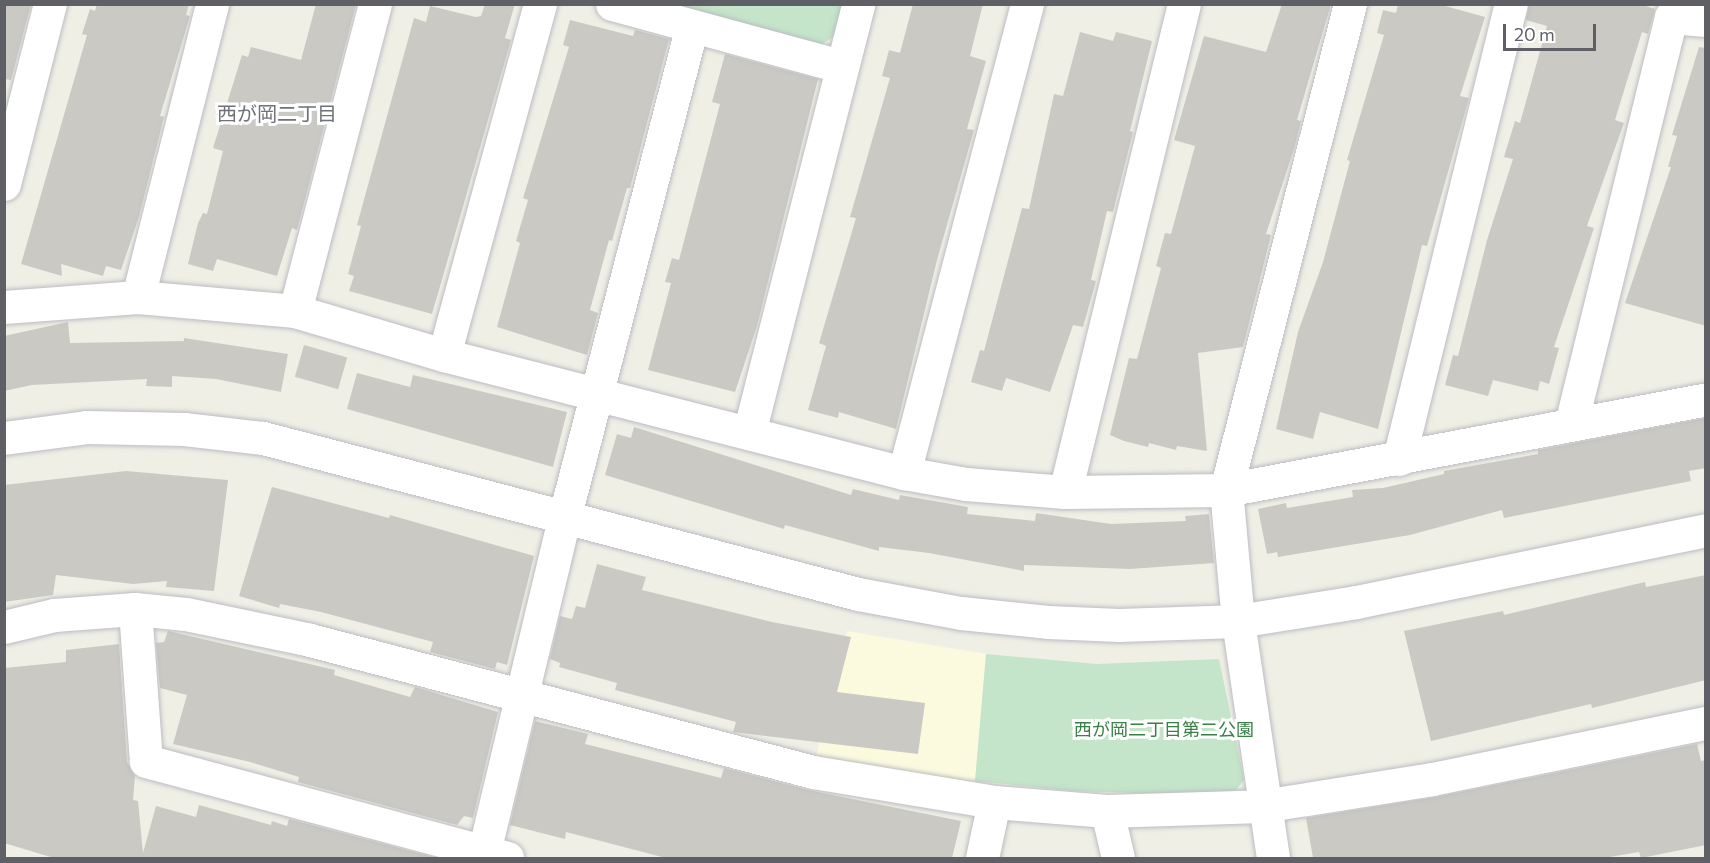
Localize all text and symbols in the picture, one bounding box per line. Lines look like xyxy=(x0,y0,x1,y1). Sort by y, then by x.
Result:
scale bar xyxy=(1506,12,1599,50)
text: 20 m xyxy=(1514,23,1555,45)
district label: 西が岡二丁目 xyxy=(217,101,337,125)
park label: 西が岡二丁目第二公園 xyxy=(1074,718,1254,740)

